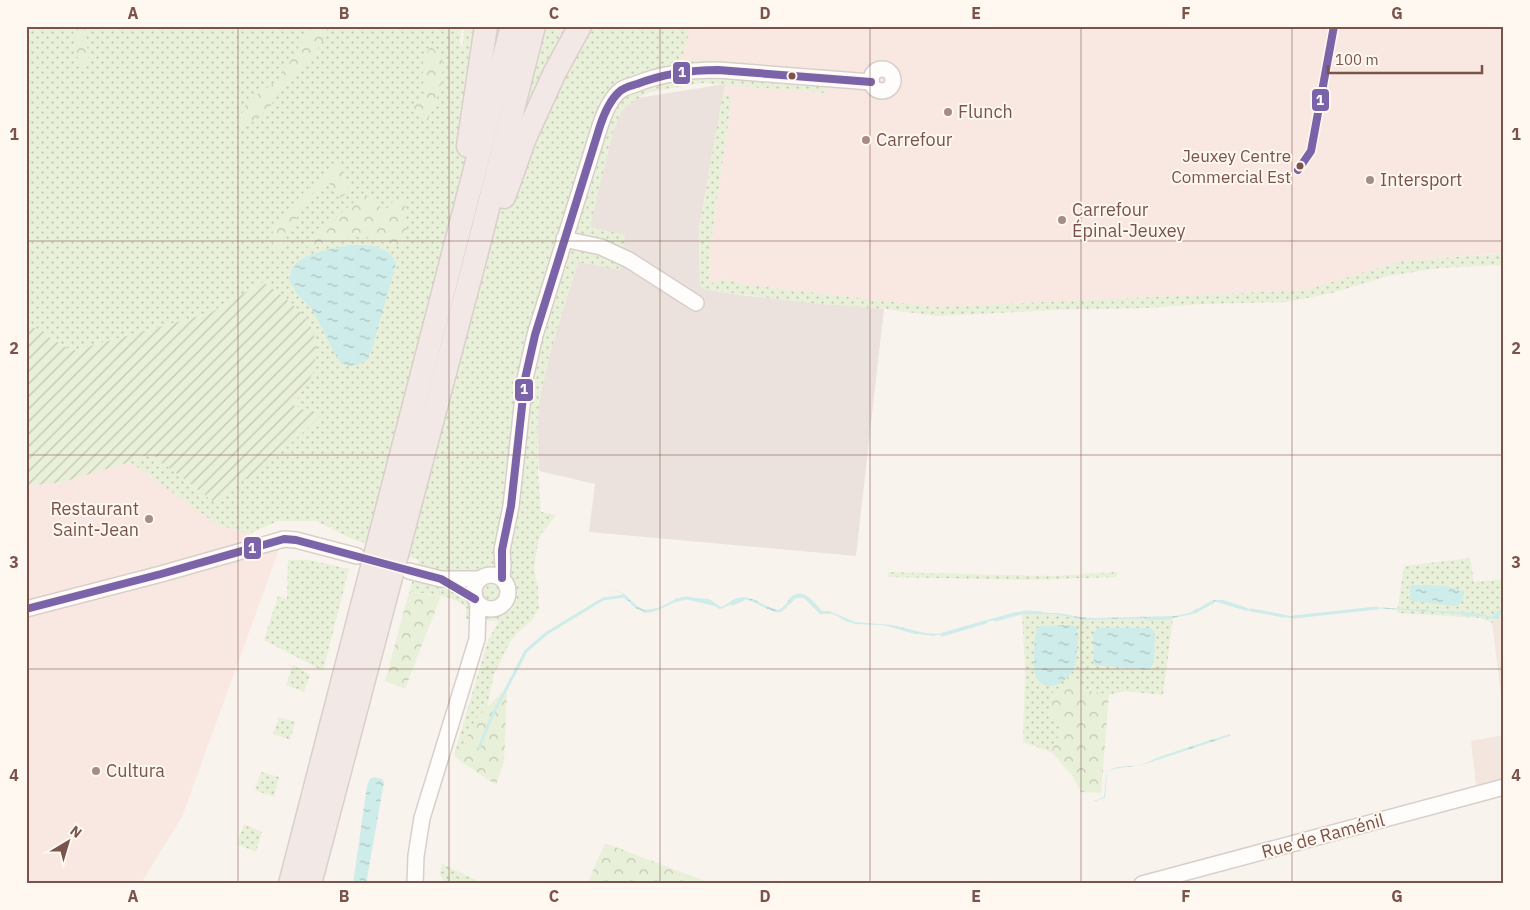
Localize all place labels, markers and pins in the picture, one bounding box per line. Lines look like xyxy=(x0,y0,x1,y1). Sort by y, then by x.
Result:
unlabelled marker xyxy=(787,71,797,81)
place label: Flunch xyxy=(958,100,1013,123)
marker: Flunch xyxy=(942,106,954,118)
place label: Carrefour xyxy=(876,128,953,151)
marker: Carrefour xyxy=(860,134,872,146)
place label: Jeuxey Centre Commercial Est xyxy=(1171,145,1291,188)
marker: Jeuxey Centre Commercial Est xyxy=(1295,161,1305,171)
place label: Intersport xyxy=(1380,168,1462,191)
marker: Intersport xyxy=(1364,174,1376,186)
place label: Carrefour Épinal-Jeuxey xyxy=(1072,198,1186,242)
marker: Carrefour Épinal-Jeuxey xyxy=(1056,214,1068,226)
place label: Restaurant Saint-Jean xyxy=(50,497,139,541)
marker: Restaurant Saint-Jean xyxy=(143,513,155,525)
place label: Cultura xyxy=(106,759,165,782)
marker: Cultura xyxy=(90,765,102,777)

